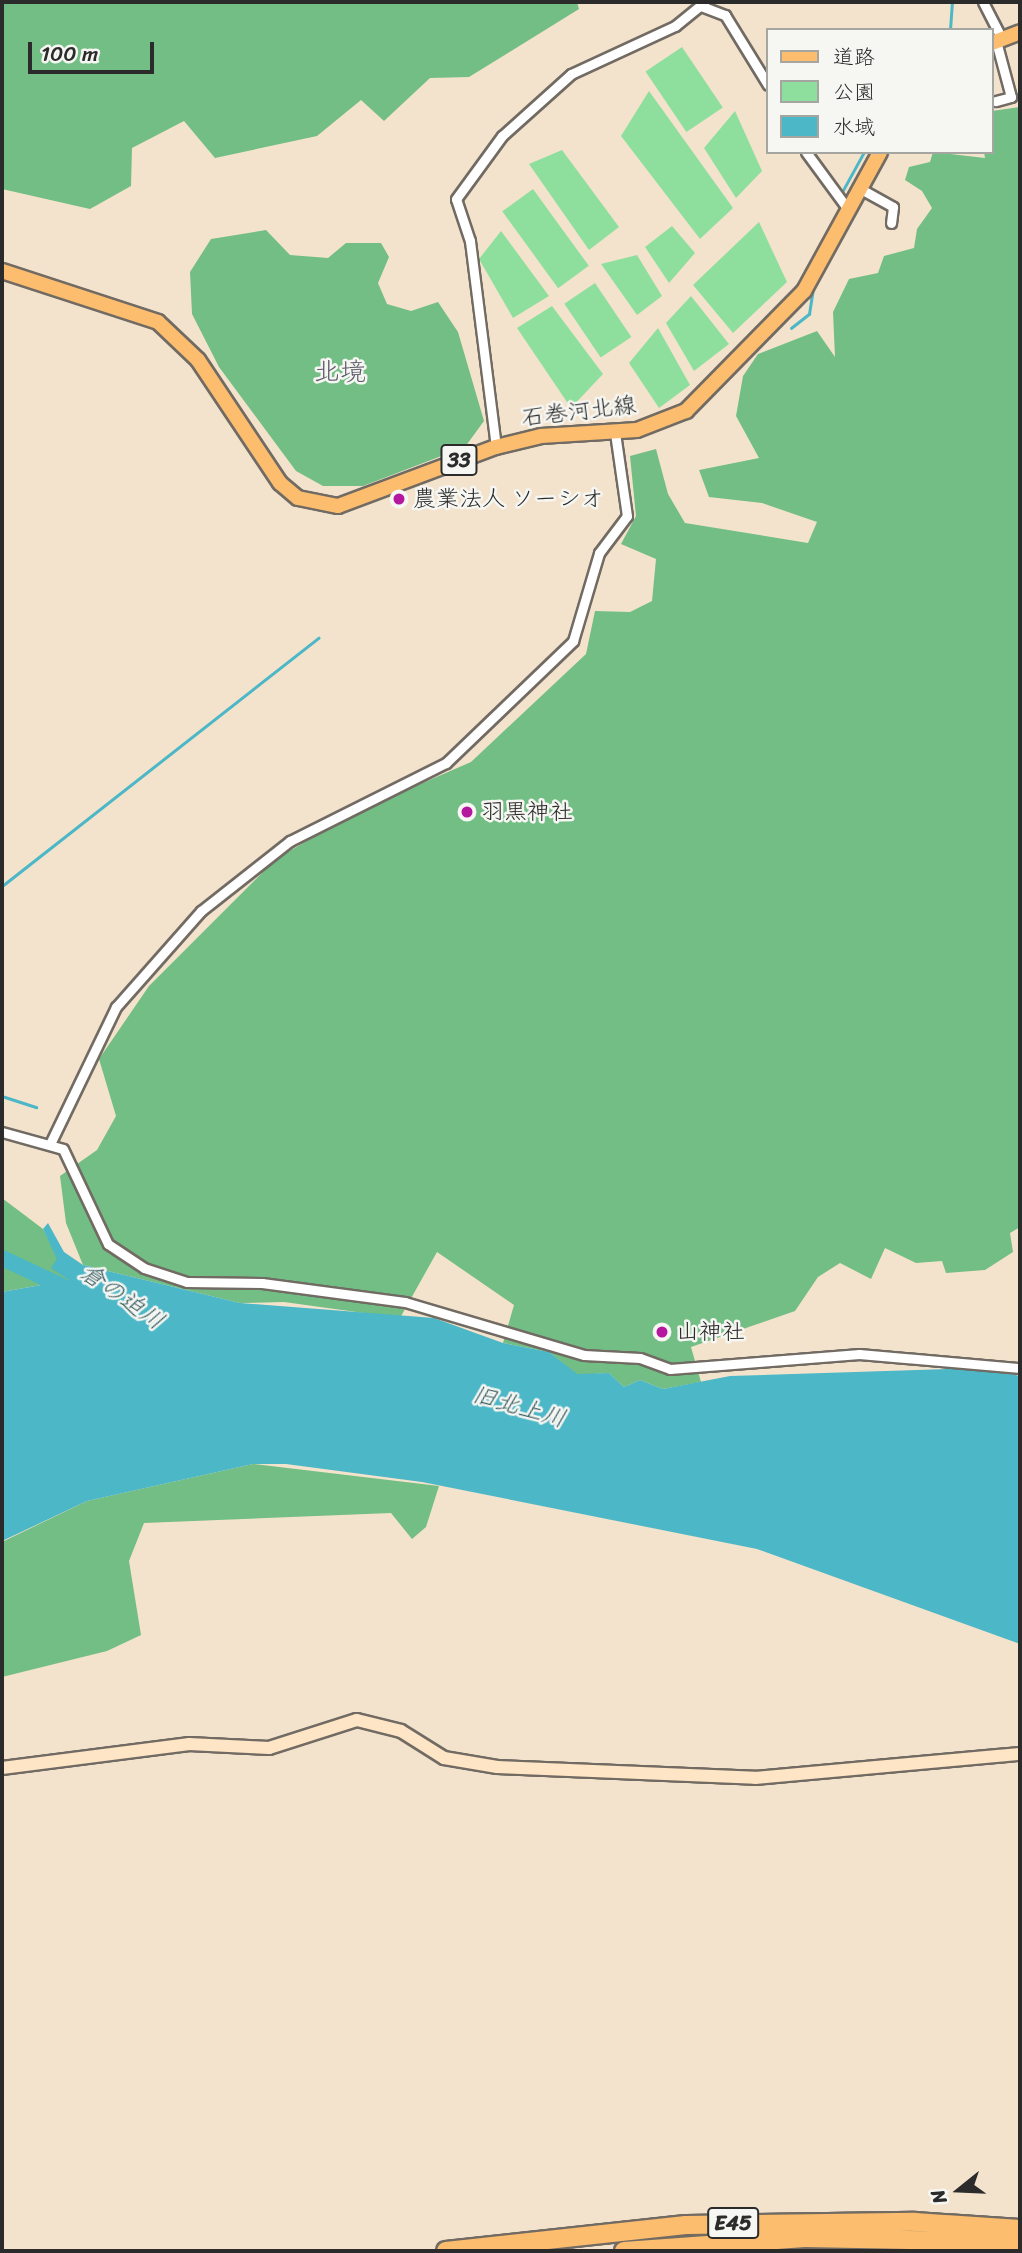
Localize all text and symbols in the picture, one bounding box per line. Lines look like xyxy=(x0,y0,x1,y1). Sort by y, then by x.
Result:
scale bar xyxy=(32,28,158,72)
legend xyxy=(766,28,994,154)
text: 100 m xyxy=(41,35,98,73)
text: 道路 xyxy=(833,38,875,76)
text: 公園 xyxy=(833,73,875,111)
text: 水域 xyxy=(833,108,875,146)
district label: 北境 xyxy=(314,356,366,388)
street label: 石巻河北線 xyxy=(520,391,638,433)
road number: 33 xyxy=(440,442,478,477)
place label: 農業法人 ソーシオ xyxy=(413,485,603,513)
marker: 農業法人 ソーシオ xyxy=(391,491,407,507)
place label: 羽黒神社 xyxy=(481,798,573,826)
marker: 羽黒神社 xyxy=(459,804,475,820)
water label: 倉の迫川 xyxy=(74,1258,170,1336)
place label: 山神社 xyxy=(676,1318,745,1346)
marker: 山神社 xyxy=(654,1324,670,1340)
water label: 旧北上川 xyxy=(469,1380,569,1434)
north arrow xyxy=(924,2155,994,2225)
text: N xyxy=(921,2185,956,2208)
road number: E45 xyxy=(707,2206,759,2240)

